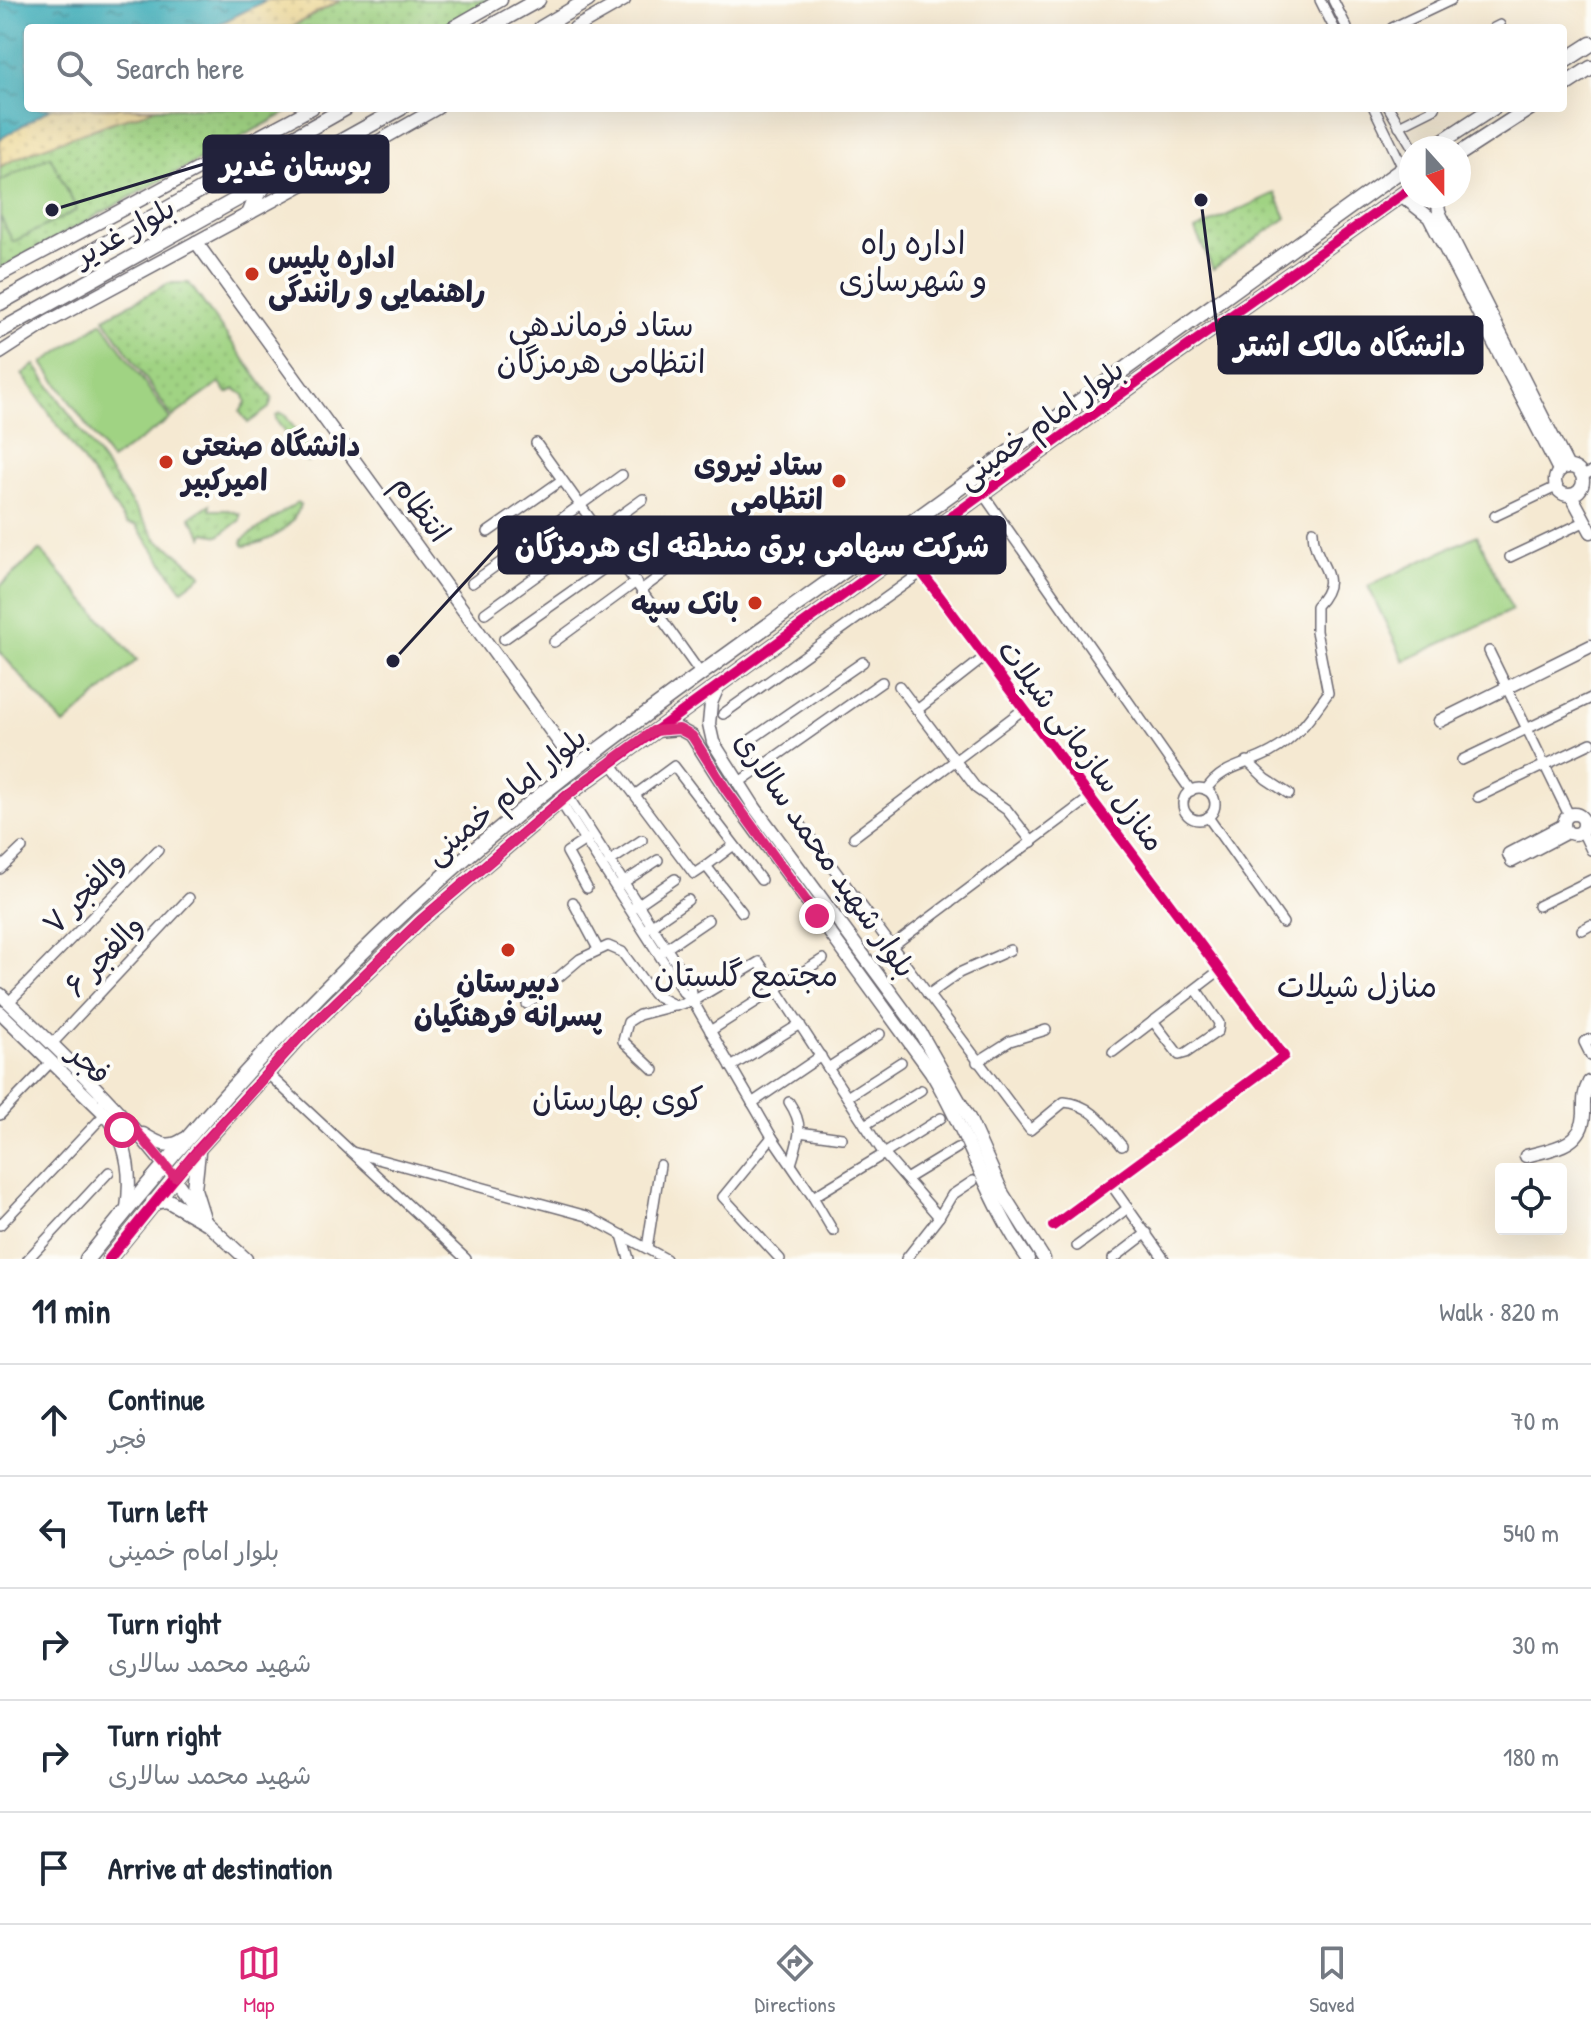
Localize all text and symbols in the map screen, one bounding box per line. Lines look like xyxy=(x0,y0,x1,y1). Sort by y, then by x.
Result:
search box xyxy=(24,24,1567,112)
icon: search xyxy=(52,46,96,90)
text: Search here xyxy=(116,48,244,88)
callout: بوستان غدیر xyxy=(204,136,388,192)
north arrow xyxy=(1399,136,1471,208)
text: بوستان غدیر xyxy=(217,143,372,186)
street label: بلوار غدیر xyxy=(64,187,182,277)
district label: اداره راه و شهرسازی xyxy=(839,221,987,301)
place label: اداره پلیس راهنمایی و رانندگی xyxy=(268,237,486,311)
marker: اداره پلیس راهنمایی و رانندگی xyxy=(243,265,261,283)
district label: ستاد فرماندهی انتظامی هرمزگان xyxy=(496,303,706,383)
callout: دانشگاه مالک اشتر xyxy=(1219,317,1482,373)
text: دانشگاه مالک اشتر xyxy=(1231,323,1466,366)
street label: بلوار امام خمینی xyxy=(948,349,1133,500)
place label: دانشگاه صنعتی امیرکبیر xyxy=(179,425,360,499)
place label: ستاد نیروی انتظامی xyxy=(694,444,823,518)
marker: دانشگاه صنعتی امیرکبیر xyxy=(157,453,175,471)
street label: انتظام xyxy=(381,466,460,552)
marker: ستاد نیروی انتظامی xyxy=(830,472,848,490)
callout: شرکت سهامی برق منطقه ای هرمزگان xyxy=(499,517,1005,573)
text: شرکت سهامی برق منطقه ای هرمزگان xyxy=(515,524,989,567)
place label: بانک سپه xyxy=(631,583,739,623)
marker: بانک سپه xyxy=(746,594,764,612)
street label: منازل سازمانی شیلات xyxy=(989,631,1175,859)
street label: بلوار امام خمینی xyxy=(416,717,596,875)
street label: بلوار شهید محمد سالاری xyxy=(726,723,926,985)
street label: والفجر ۷ xyxy=(33,841,133,943)
route end xyxy=(799,898,835,934)
street label: والفجر ۶ xyxy=(55,905,151,1005)
marker: دبیرستان پسرانه فرهنگیان xyxy=(499,941,517,959)
district label: مجتمع گلستان xyxy=(654,953,838,998)
place label: دبیرستان پسرانه فرهنگیان xyxy=(414,961,603,1035)
district label: منازل شیلات xyxy=(1277,964,1437,1007)
street label: فجر xyxy=(58,1031,120,1093)
district label: کوی بهارستان xyxy=(532,1077,704,1120)
route start xyxy=(104,1112,140,1148)
map controls xyxy=(1495,1163,1567,1235)
button: locate xyxy=(1495,1163,1567,1235)
text: 11 min xyxy=(32,1288,111,1334)
text: Walk · 820 m xyxy=(1439,1294,1559,1329)
text: Continue xyxy=(108,1379,205,1419)
icon: ahead xyxy=(32,1398,76,1442)
text: 70 m xyxy=(1511,1403,1559,1438)
text: فجر xyxy=(108,1421,147,1456)
text: Turn left xyxy=(108,1491,207,1531)
icon: left xyxy=(32,1510,76,1554)
text: 540 m xyxy=(1503,1515,1559,1550)
text: بلوار امام خمینی xyxy=(108,1533,279,1568)
text: Turn right xyxy=(108,1603,221,1643)
icon: right xyxy=(32,1622,76,1666)
text: 30 m xyxy=(1512,1627,1559,1662)
text: شهید محمد سالاری xyxy=(108,1645,311,1680)
text: Turn right xyxy=(108,1715,221,1755)
icon: right xyxy=(32,1734,76,1778)
text: 180 m xyxy=(1503,1739,1559,1774)
text: شهید محمد سالاری xyxy=(108,1757,311,1792)
icon: arrive xyxy=(32,1846,76,1890)
text: Arrive at destination xyxy=(108,1848,333,1888)
tab: Map xyxy=(237,1941,281,2019)
tab: Directions xyxy=(755,1941,836,2019)
tab: Saved xyxy=(1309,1941,1354,2019)

